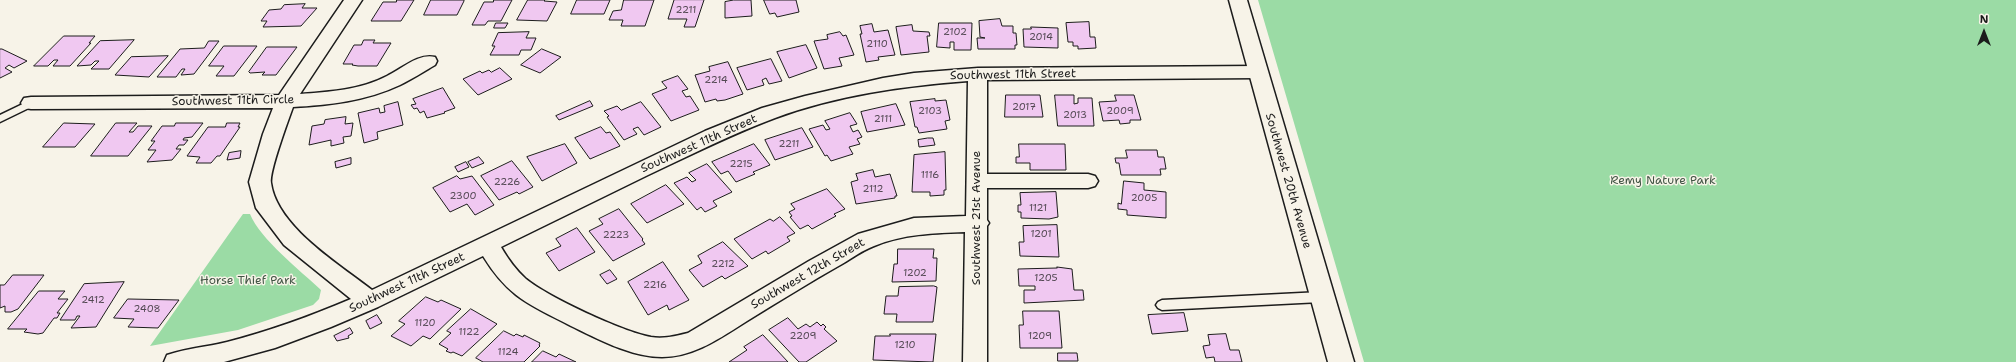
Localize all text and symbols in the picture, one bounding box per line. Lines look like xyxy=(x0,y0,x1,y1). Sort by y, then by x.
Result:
house number: 2211 xyxy=(675,4,697,16)
north arrow xyxy=(1964,12,2004,52)
text: N xyxy=(1980,12,1988,27)
house number: 2102 xyxy=(943,26,967,38)
house number: 2014 xyxy=(1029,31,1053,43)
house number: 2110 xyxy=(866,38,888,50)
street label: Southwest 11th Street xyxy=(950,67,1076,83)
house number: 2214 xyxy=(704,74,728,86)
street label: Southwest 11th Circle xyxy=(172,93,294,109)
house number: 2017 xyxy=(1012,101,1036,113)
house number: 2103 xyxy=(918,105,942,117)
house number: 2009 xyxy=(1106,105,1134,117)
house number: 2013 xyxy=(1063,109,1087,121)
street label: Southwest 11th Street xyxy=(638,112,760,176)
street label: Southwest 20th Avenue xyxy=(1262,112,1314,250)
house number: 2111 xyxy=(874,113,892,125)
house number: 2211 xyxy=(778,138,800,150)
street label: Southwest 21st Avenue xyxy=(970,151,984,285)
house number: 2215 xyxy=(729,158,753,170)
house number: 1116 xyxy=(921,169,939,181)
park label: Remy Nature Park xyxy=(1610,174,1716,188)
house number: 2226 xyxy=(494,176,520,188)
house number: 2112 xyxy=(862,183,884,195)
house number: 2300 xyxy=(449,190,477,202)
house number: 2005 xyxy=(1131,192,1157,204)
house number: 1121 xyxy=(1029,202,1047,214)
house number: 1201 xyxy=(1030,228,1052,240)
house number: 2223 xyxy=(603,229,629,241)
street label: Southwest 12th Street xyxy=(748,235,868,313)
street label: Southwest 11th Street xyxy=(347,250,467,316)
house number: 2212 xyxy=(711,258,735,270)
house number: 1202 xyxy=(903,267,927,279)
house number: 1205 xyxy=(1034,272,1058,284)
park label: Horse Thief Park xyxy=(200,274,296,288)
house number: 2216 xyxy=(643,279,667,291)
house number: 2412 xyxy=(81,294,105,306)
house number: 2408 xyxy=(133,303,161,315)
house number: 1120 xyxy=(414,317,436,329)
house number: 1122 xyxy=(459,326,479,338)
house number: 2209 xyxy=(790,330,816,342)
house number: 1209 xyxy=(1028,330,1052,342)
house number: 1210 xyxy=(894,339,916,351)
house number: 1124 xyxy=(498,346,518,358)

